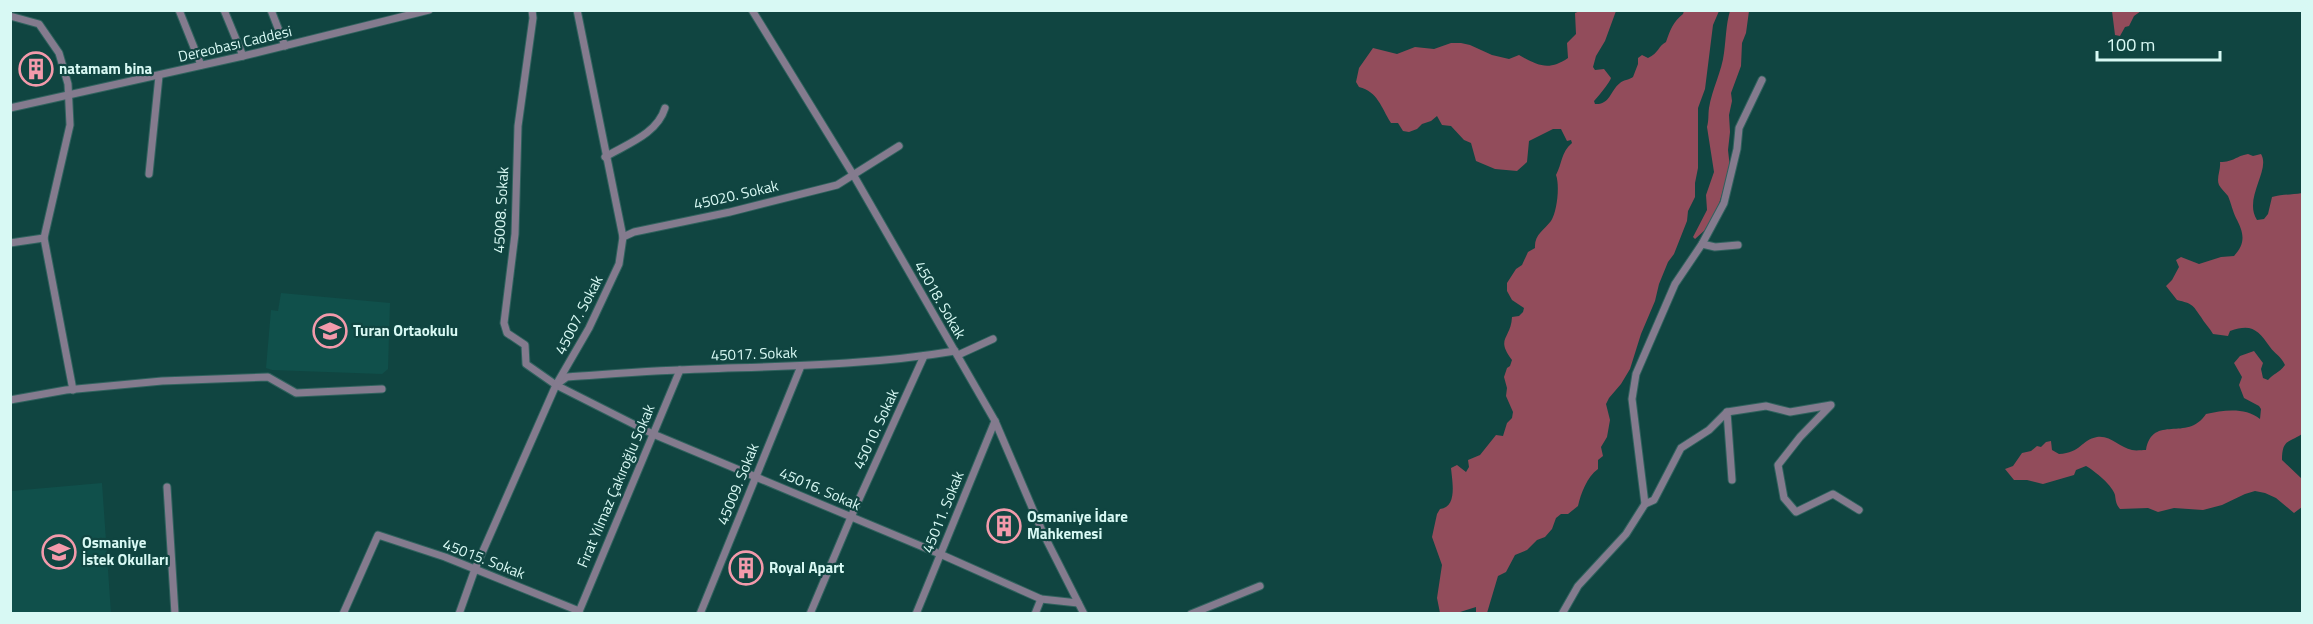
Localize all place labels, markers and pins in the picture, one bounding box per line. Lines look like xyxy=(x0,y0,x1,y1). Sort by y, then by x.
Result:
building icon: natamam bina xyxy=(18,51,54,87)
place label: natamam bina xyxy=(59,57,153,80)
school or university icon: Turan Ortaokulu xyxy=(312,313,348,349)
place label: Turan Ortaokulu xyxy=(353,319,458,342)
place label: Osmaniye İdare Mahkemesi xyxy=(1027,505,1128,545)
building icon: Osmaniye İdare Mahkemesi xyxy=(986,508,1022,544)
place label: Osmaniye İstek Okulları xyxy=(82,531,169,571)
school or university icon: Osmaniye İstek Okulları xyxy=(41,534,77,570)
building icon: Royal Apart xyxy=(728,550,764,586)
place label: Royal Apart xyxy=(769,556,845,579)

